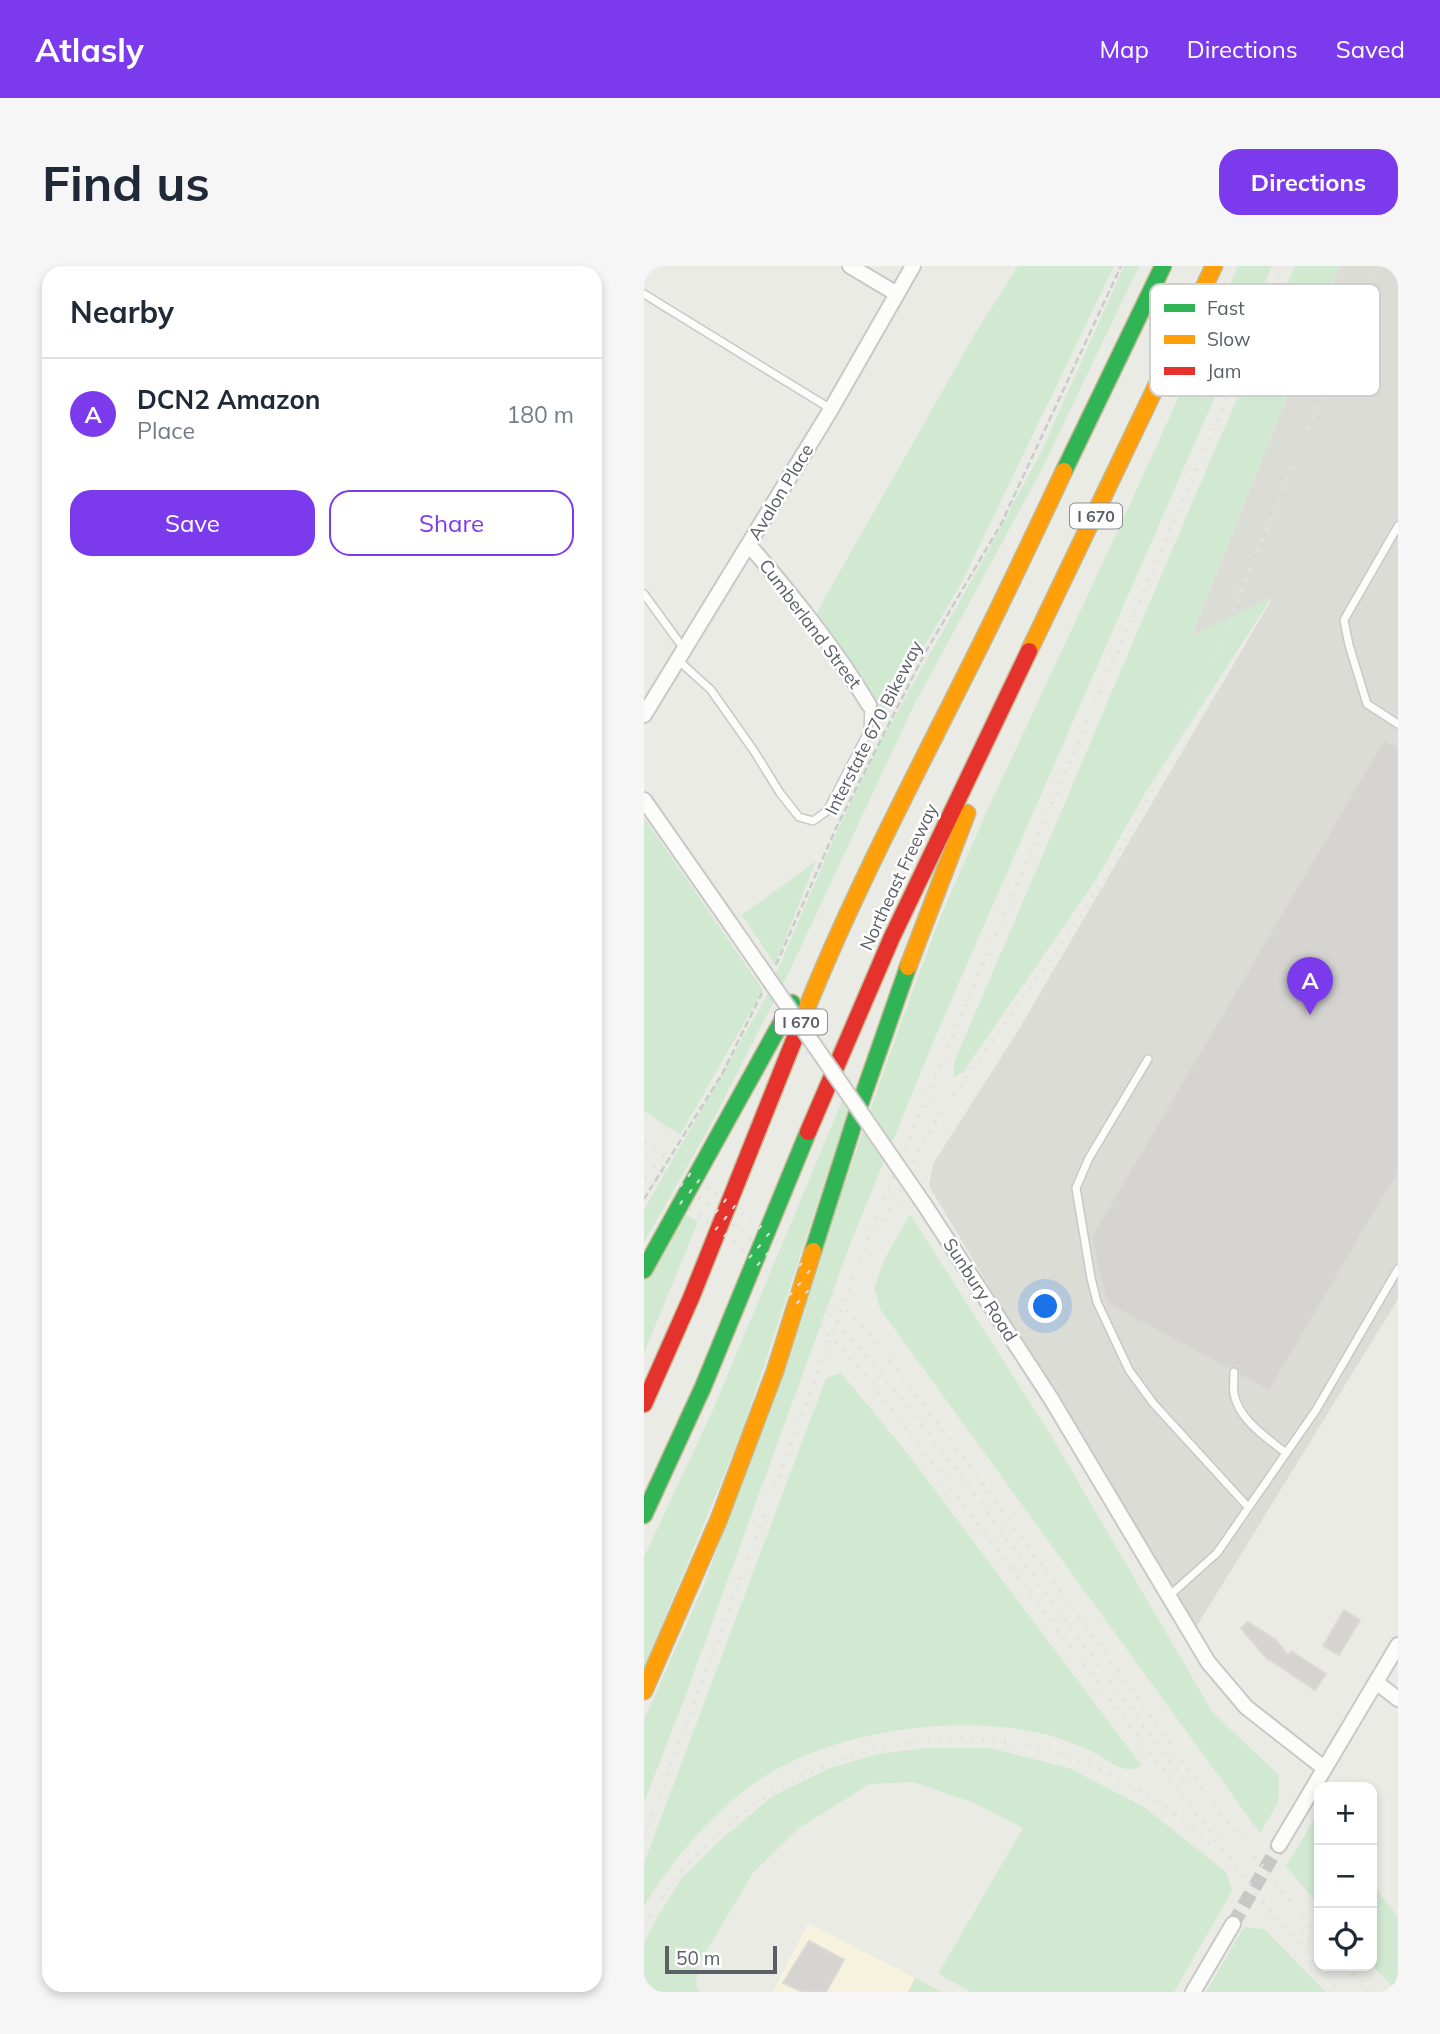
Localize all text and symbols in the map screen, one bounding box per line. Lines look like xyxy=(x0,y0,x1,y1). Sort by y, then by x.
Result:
text: Atlasly xyxy=(35,29,144,70)
text: Map xyxy=(1099,34,1149,64)
text: Directions xyxy=(1187,34,1298,64)
text: Saved xyxy=(1336,34,1405,64)
button: Directions xyxy=(1219,149,1398,215)
text: Find us xyxy=(42,152,210,213)
legend xyxy=(1150,284,1380,396)
text: Nearby xyxy=(70,293,174,331)
text: Fast xyxy=(1207,296,1245,320)
text: Slow xyxy=(1207,327,1251,351)
text: Jam xyxy=(1207,359,1241,383)
text: DCN2 Amazon xyxy=(137,383,320,416)
text: A xyxy=(84,400,102,429)
text: 180 m xyxy=(506,400,574,429)
text: Place xyxy=(137,416,195,445)
street label: Avalon Place xyxy=(743,439,818,544)
button: Save xyxy=(70,490,315,556)
button: Share xyxy=(329,490,574,556)
road number: I 670 xyxy=(1070,504,1122,528)
street label: Cumberland Street xyxy=(754,554,867,693)
street label: Interstate 670 Bikeway xyxy=(820,636,928,819)
street label: Northeast Freeway xyxy=(854,799,943,954)
pin: A xyxy=(1287,957,1333,1015)
road number: I 670 xyxy=(775,1010,827,1034)
street label: Sunbury Road xyxy=(938,1234,1022,1346)
your location xyxy=(1028,1289,1062,1323)
map controls xyxy=(1314,1782,1377,1971)
button: + xyxy=(1314,1782,1377,1845)
button: − xyxy=(1314,1845,1377,1908)
button: locate xyxy=(1314,1908,1377,1971)
scale bar xyxy=(665,1943,777,1975)
text: 50 m xyxy=(676,1946,720,1970)

